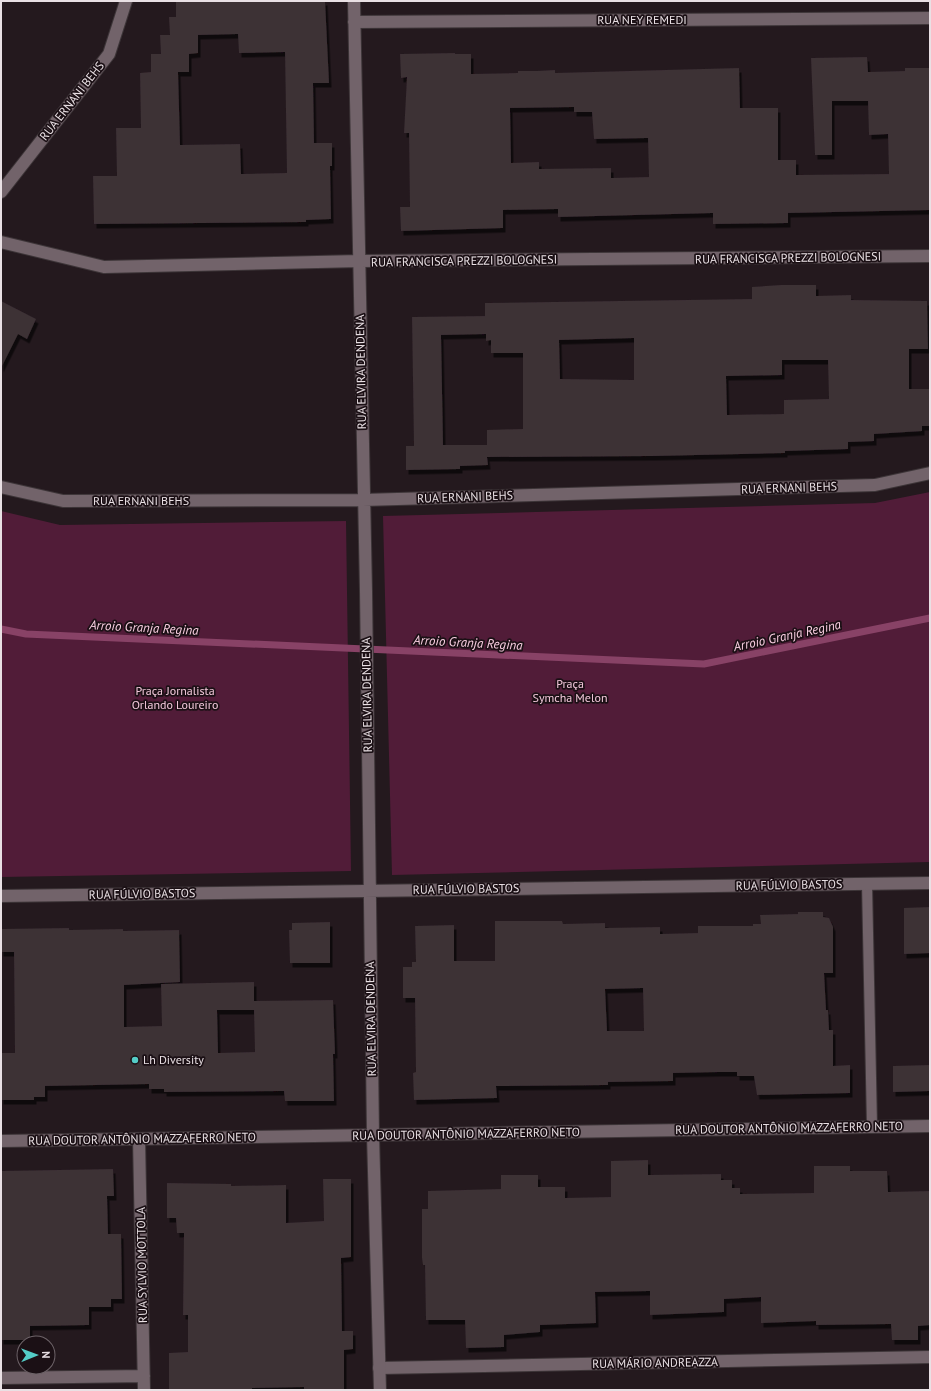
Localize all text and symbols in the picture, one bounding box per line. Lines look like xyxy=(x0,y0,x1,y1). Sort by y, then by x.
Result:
street label: RUA NEY REMEDI xyxy=(597,12,687,27)
street label: RUA ERNANI BEHS xyxy=(36,58,107,143)
street label: RUA FRANCISCA PREZZI BOLOGNESI xyxy=(695,248,881,267)
street label: RUA FRANCISCA PREZZI BOLOGNESI xyxy=(371,251,557,270)
street label: RUA ELVIRA DENDENA xyxy=(352,315,369,429)
street label: RUA ERNANI BEHS xyxy=(741,478,837,497)
street label: RUA ERNANI BEHS xyxy=(417,487,513,506)
street label: RUA ERNANI BEHS xyxy=(93,493,189,508)
water label: Arroio Granja Regina xyxy=(88,616,200,639)
water label: Arroio Granja Regina xyxy=(731,616,843,655)
water label: Arroio Granja Regina xyxy=(412,631,524,654)
street label: RUA ELVIRA DENDENA xyxy=(358,638,375,752)
park label: Praça Symcha Melon xyxy=(533,676,607,705)
park label: Praça Jornalista Orlando Loureiro xyxy=(132,683,218,712)
street label: RUA FÚLVIO BASTOS xyxy=(736,876,842,893)
street label: RUA FÚLVIO BASTOS xyxy=(413,880,519,897)
street label: RUA FÚLVIO BASTOS xyxy=(89,885,195,902)
street label: RUA ELVIRA DENDENA xyxy=(362,962,379,1076)
place label: Lh Diversity xyxy=(143,1052,204,1067)
marker: Lh Diversity xyxy=(130,1055,140,1065)
street label: RUA DOUTOR ANTÔNIO MAZZAFERRO NETO xyxy=(675,1118,903,1137)
street label: RUA DOUTOR ANTÔNIO MAZZAFERRO NETO xyxy=(352,1124,580,1143)
street label: RUA DOUTOR ANTÔNIO MAZZAFERRO NETO xyxy=(28,1129,256,1148)
street label: RUA SYLVIO MOTTOLA xyxy=(133,1207,150,1323)
north arrow xyxy=(16,1335,56,1375)
text: N xyxy=(39,1351,53,1359)
street label: RUA MÁRIO ANDREAZZA xyxy=(592,1354,718,1371)

